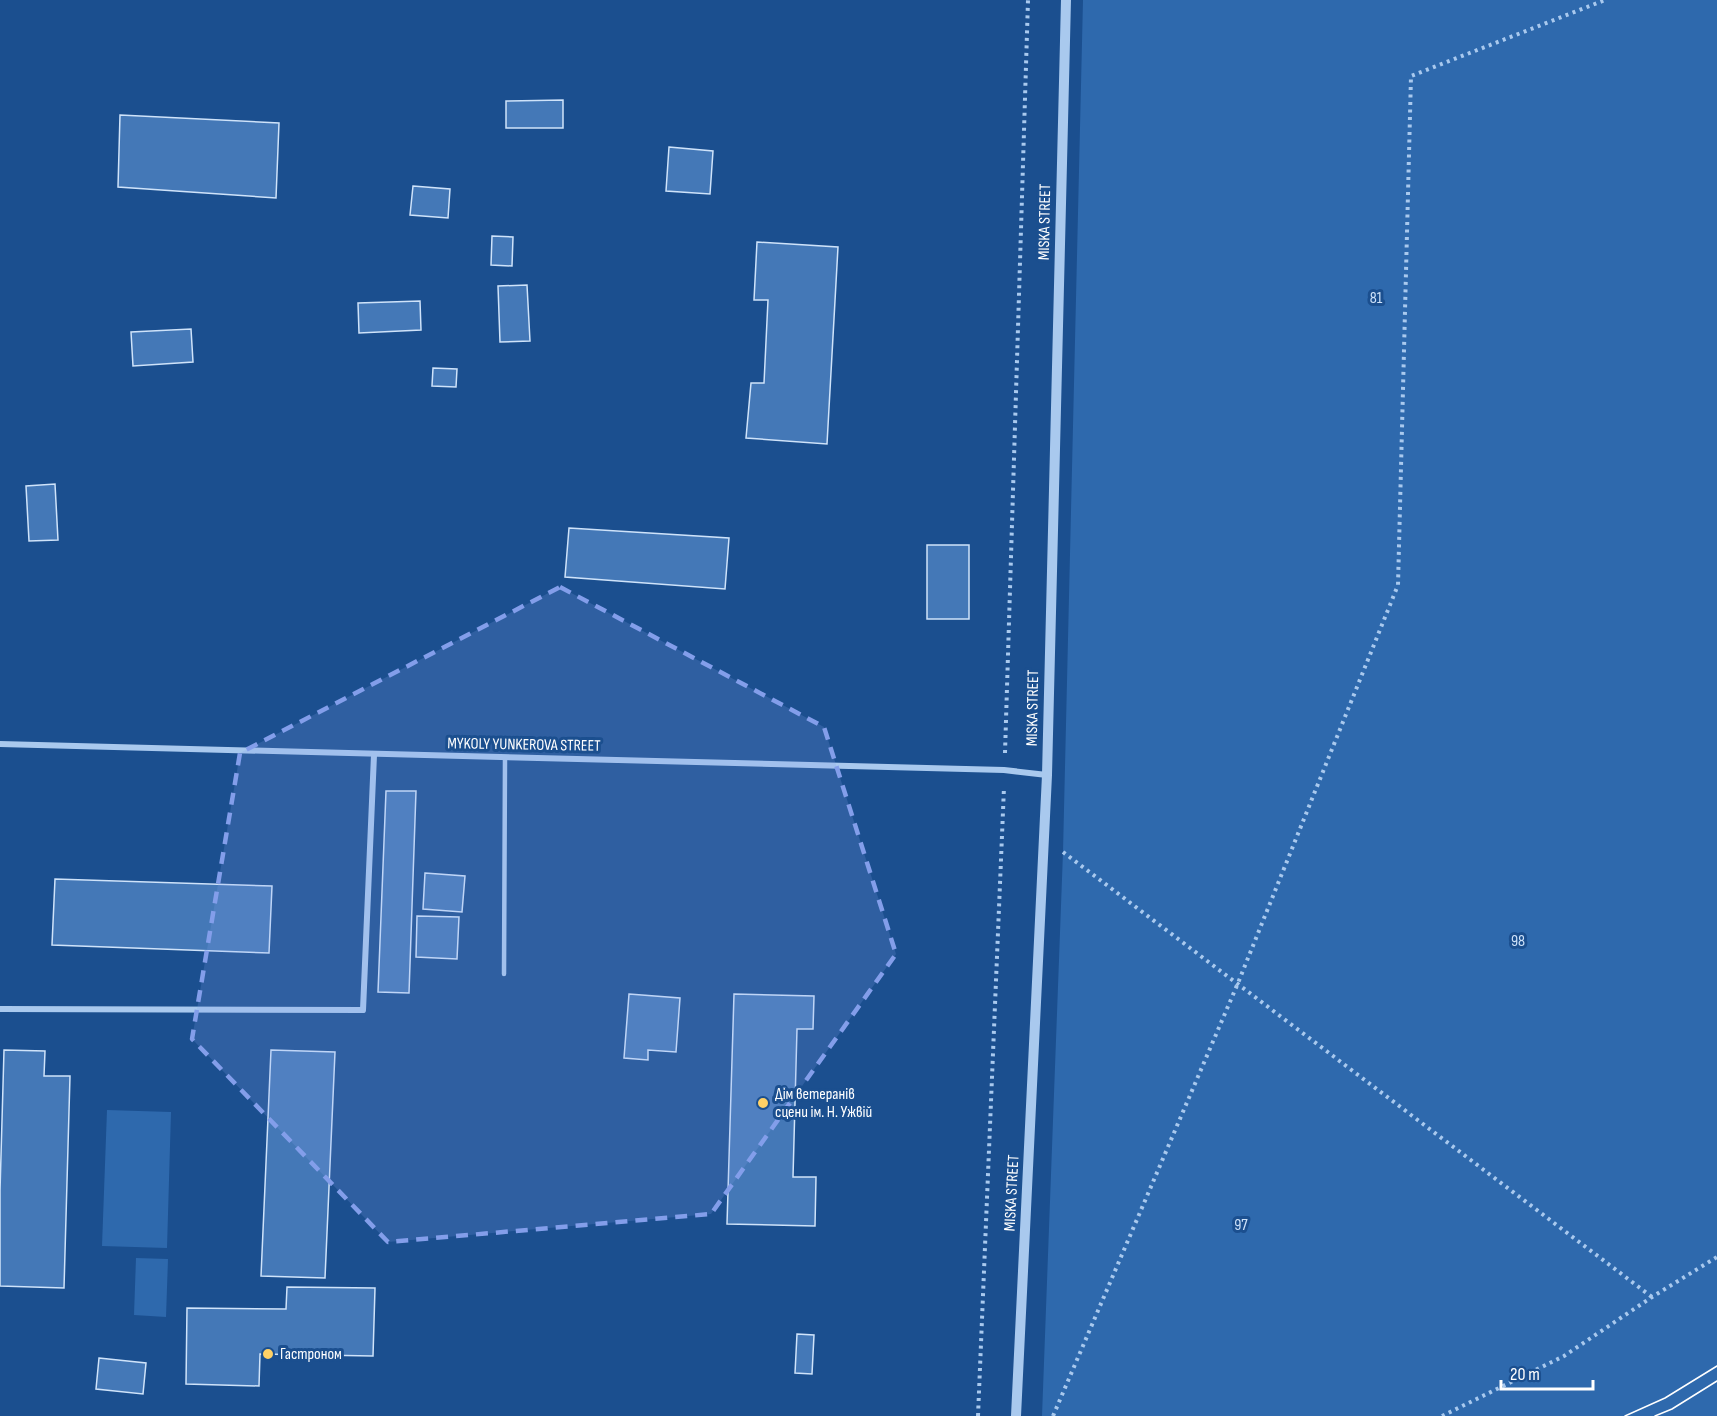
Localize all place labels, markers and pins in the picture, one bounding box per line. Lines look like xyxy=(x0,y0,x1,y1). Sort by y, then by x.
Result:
place label: Дім ветеранів сцени ім. Н. Ужвій xyxy=(775,1085,872,1122)
marker: Дім ветеранів сцени ім. Н. Ужвій xyxy=(756,1096,770,1110)
place label: Гастроном xyxy=(280,1345,342,1364)
marker: Гастроном xyxy=(261,1347,275,1361)

